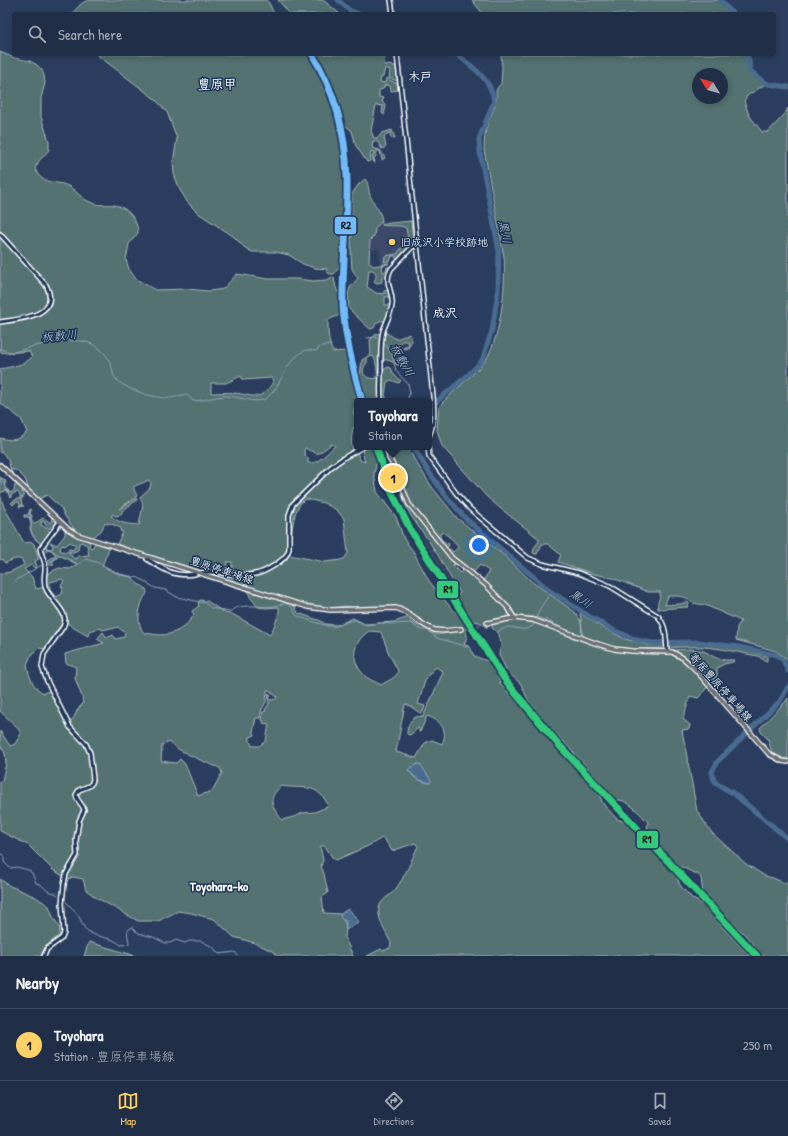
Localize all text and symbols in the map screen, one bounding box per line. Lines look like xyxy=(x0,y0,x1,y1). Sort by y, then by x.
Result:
search box xyxy=(12,12,776,56)
icon: search xyxy=(26,23,48,45)
text: Search here xyxy=(58,24,122,45)
district label: 木戸 xyxy=(408,68,432,85)
north arrow xyxy=(692,68,728,104)
district label: 豊原甲 xyxy=(197,75,237,93)
line badge: R2 xyxy=(334,216,357,235)
text: R2 xyxy=(341,218,352,232)
water label: 黒川 xyxy=(495,218,516,245)
place label: 旧成沢小学校跡地 xyxy=(400,235,488,249)
marker: 旧成沢小学校跡地 xyxy=(387,237,397,247)
district label: 成沢 xyxy=(433,304,457,321)
water label: 板敷川 xyxy=(40,325,78,346)
water label: 板敷川 xyxy=(386,340,419,380)
popup xyxy=(354,398,432,450)
text: Toyohara xyxy=(368,405,418,426)
text: Station xyxy=(368,426,402,444)
pin: 1 xyxy=(380,463,406,493)
your location xyxy=(469,535,489,555)
street label: 豊原停車場線 xyxy=(188,553,256,587)
line badge: R1 xyxy=(436,580,459,599)
text: R1 xyxy=(444,582,453,596)
water label: 黒川 xyxy=(567,585,596,612)
street label: 寄居豊原停車場線 xyxy=(686,650,756,724)
line badge: R1 xyxy=(636,830,659,849)
text: R1 xyxy=(643,832,652,846)
district label: Toyohara-ko xyxy=(189,877,249,896)
text: Nearby xyxy=(16,971,59,994)
text: Toyohara xyxy=(54,1025,103,1046)
text: 1 xyxy=(27,1036,31,1054)
text: 250 m xyxy=(743,1036,772,1054)
text: Station · 豊原停車場線 xyxy=(54,1047,175,1065)
tab: Map xyxy=(117,1090,139,1128)
tab: Directions xyxy=(374,1090,414,1128)
tab: Saved xyxy=(648,1090,671,1128)

